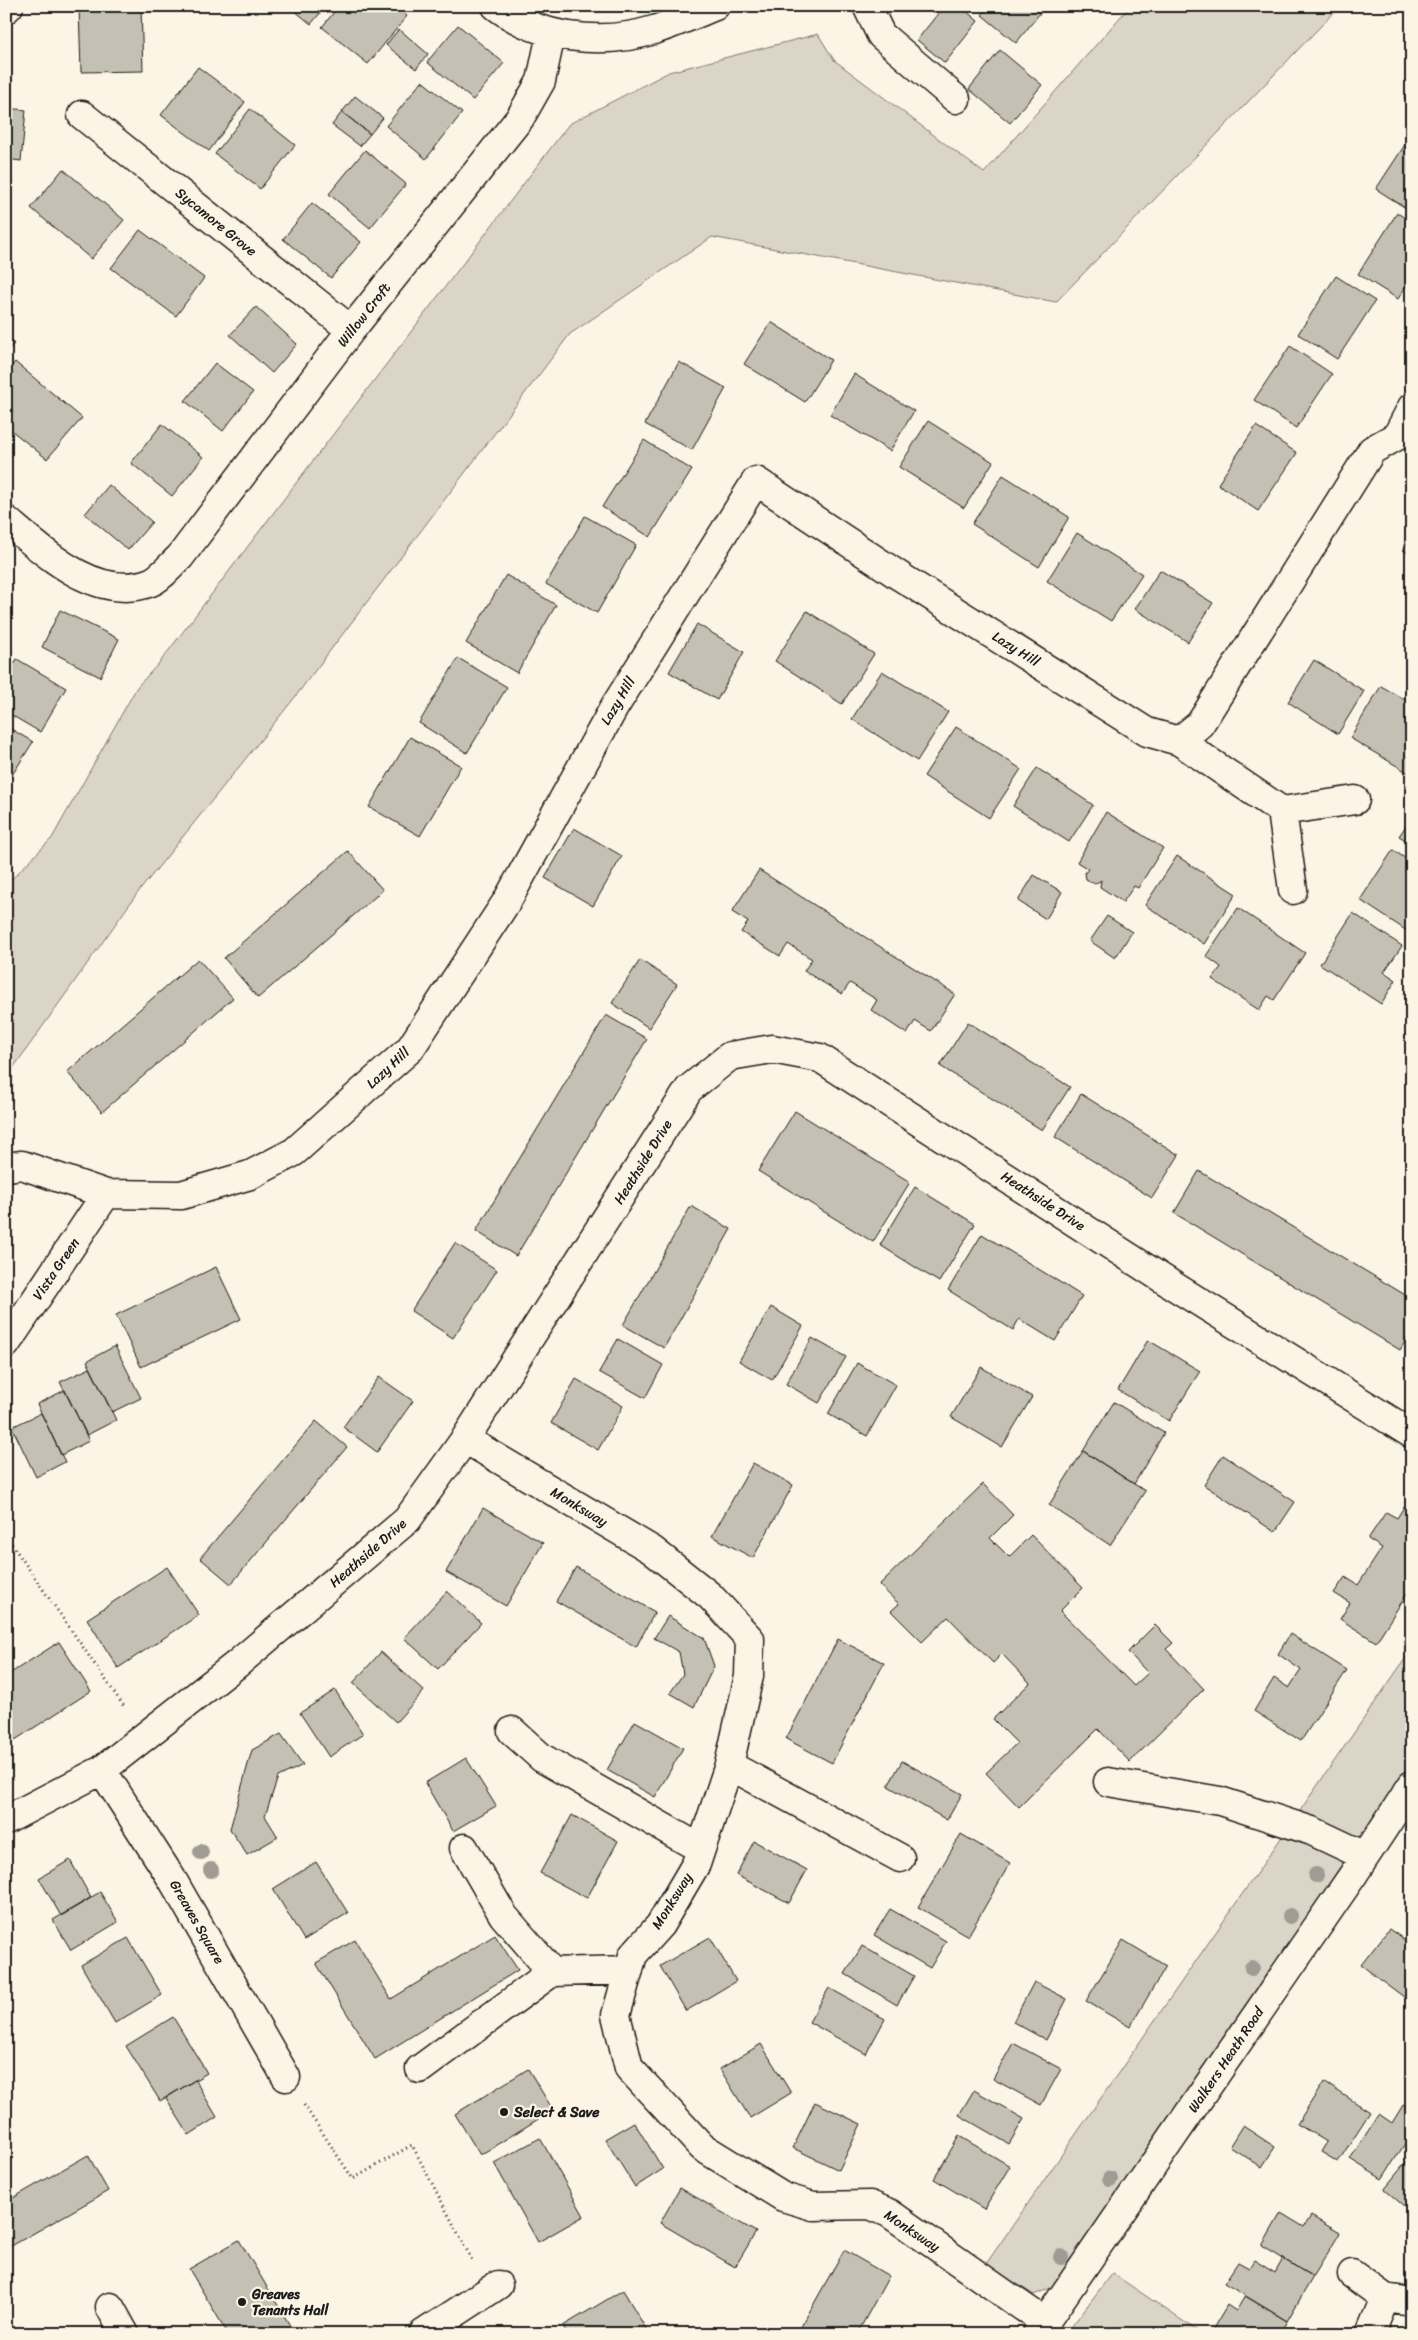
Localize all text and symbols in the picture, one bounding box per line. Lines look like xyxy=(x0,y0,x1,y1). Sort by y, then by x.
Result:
street label: Sycamore Grove xyxy=(170,181,262,263)
street label: Willow Croft xyxy=(331,277,397,353)
street label: Lazy Hill xyxy=(987,624,1046,674)
street label: Lazy Hill xyxy=(594,671,643,730)
street label: Lazy Hill xyxy=(360,1040,417,1095)
street label: Heathside Drive xyxy=(607,1114,679,1210)
street label: Heathside Drive xyxy=(996,1164,1091,1238)
street label: Vista Green xyxy=(26,1232,87,1306)
street label: Monksway xyxy=(545,1480,613,1534)
street label: Heathside Drive xyxy=(323,1512,413,1594)
street label: Monksway xyxy=(645,1867,700,1934)
street label: Greaves Square xyxy=(163,1875,231,1969)
street label: Walkers Heath Road xyxy=(1181,2001,1272,2118)
place label: Select & Save xyxy=(513,2100,600,2125)
marker: Select & Save xyxy=(498,2106,510,2118)
street label: Monksway xyxy=(879,2203,946,2259)
place label: Greaves Tenants Hall xyxy=(251,2282,329,2323)
marker: Greaves Tenants Hall xyxy=(236,2296,248,2308)

